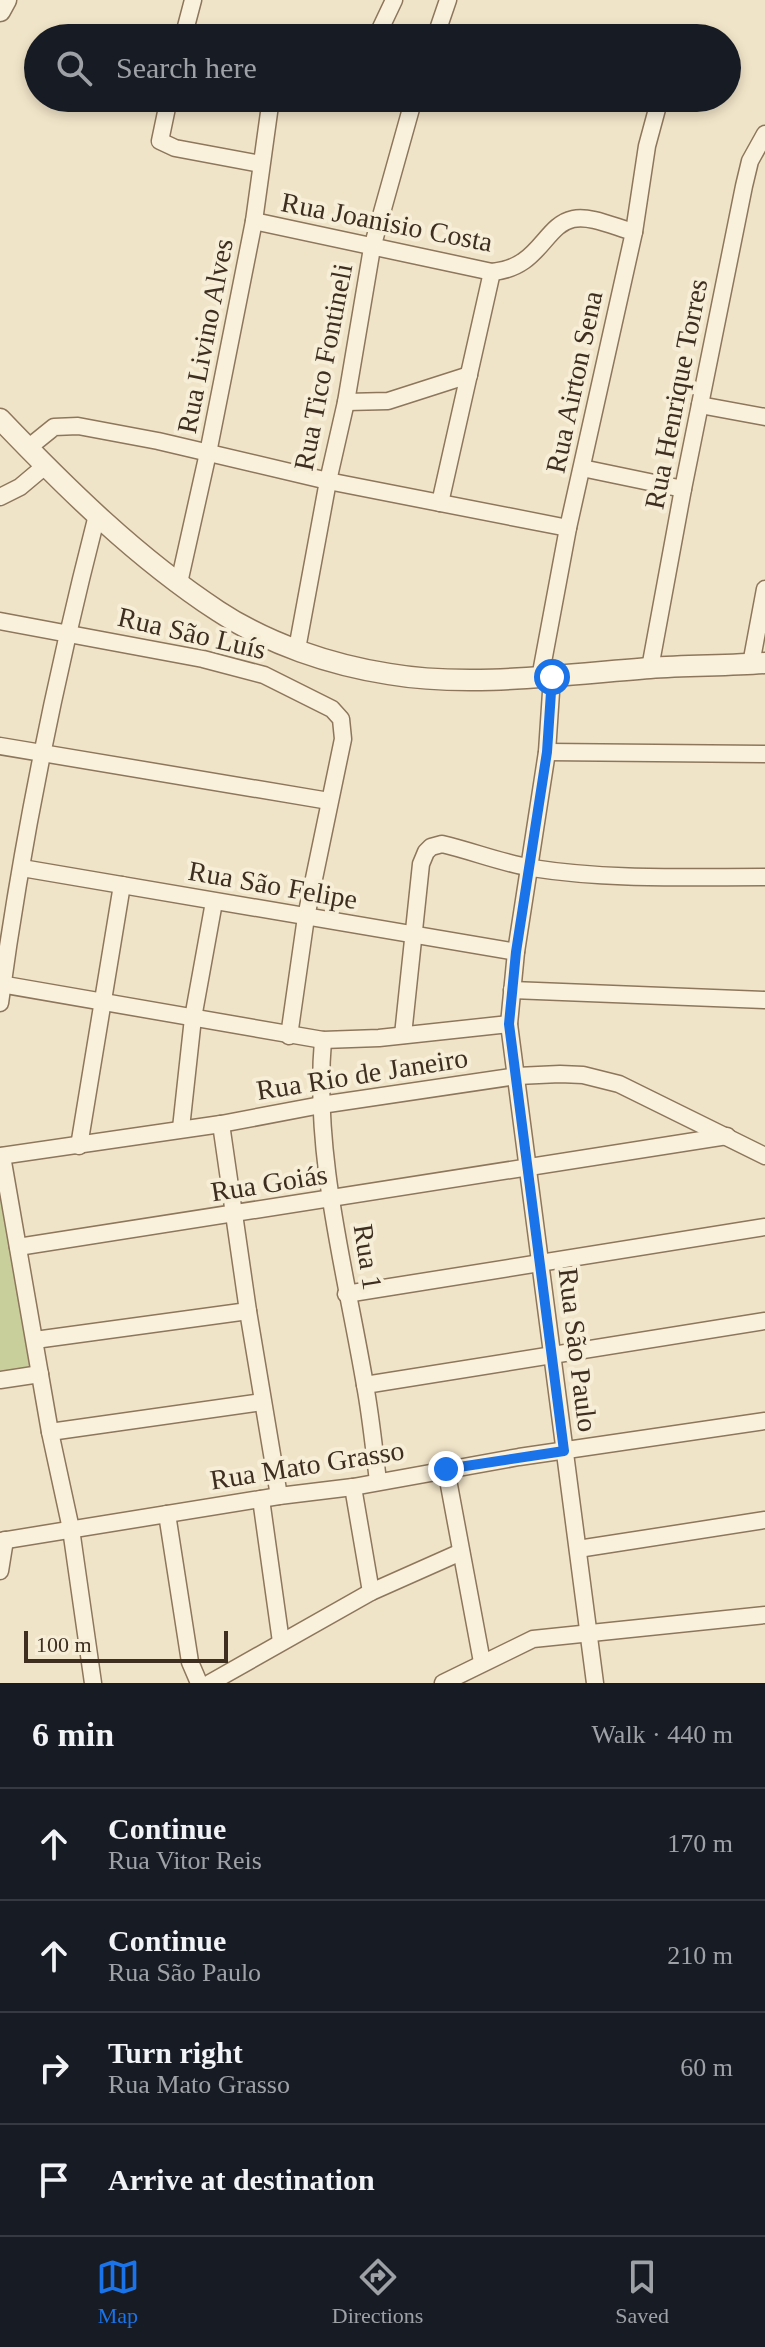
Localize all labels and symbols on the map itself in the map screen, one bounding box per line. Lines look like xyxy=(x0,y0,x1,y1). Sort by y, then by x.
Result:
street label: Rua Joanisio Costa xyxy=(279,186,496,258)
street label: Rua Livino Alves xyxy=(171,236,239,436)
street label: Rua Tico Fontineli xyxy=(288,261,358,473)
street label: Rua Henrique Torres xyxy=(638,276,714,512)
street label: Rua Airton Sena xyxy=(540,288,609,476)
street label: Rua São Luís xyxy=(115,601,269,665)
route start xyxy=(534,659,570,695)
street label: Rua São Felipe xyxy=(186,855,360,915)
street label: Rua Rio de Janeiro xyxy=(254,1042,470,1106)
street label: Rua Goiás xyxy=(209,1159,329,1207)
street label: Rua 1 xyxy=(348,1222,388,1292)
street label: Rua São Paulo xyxy=(553,1266,603,1434)
street label: Rua Mato Grasso xyxy=(208,1434,406,1496)
route end xyxy=(428,1451,464,1487)
scale bar xyxy=(24,1627,228,1663)

